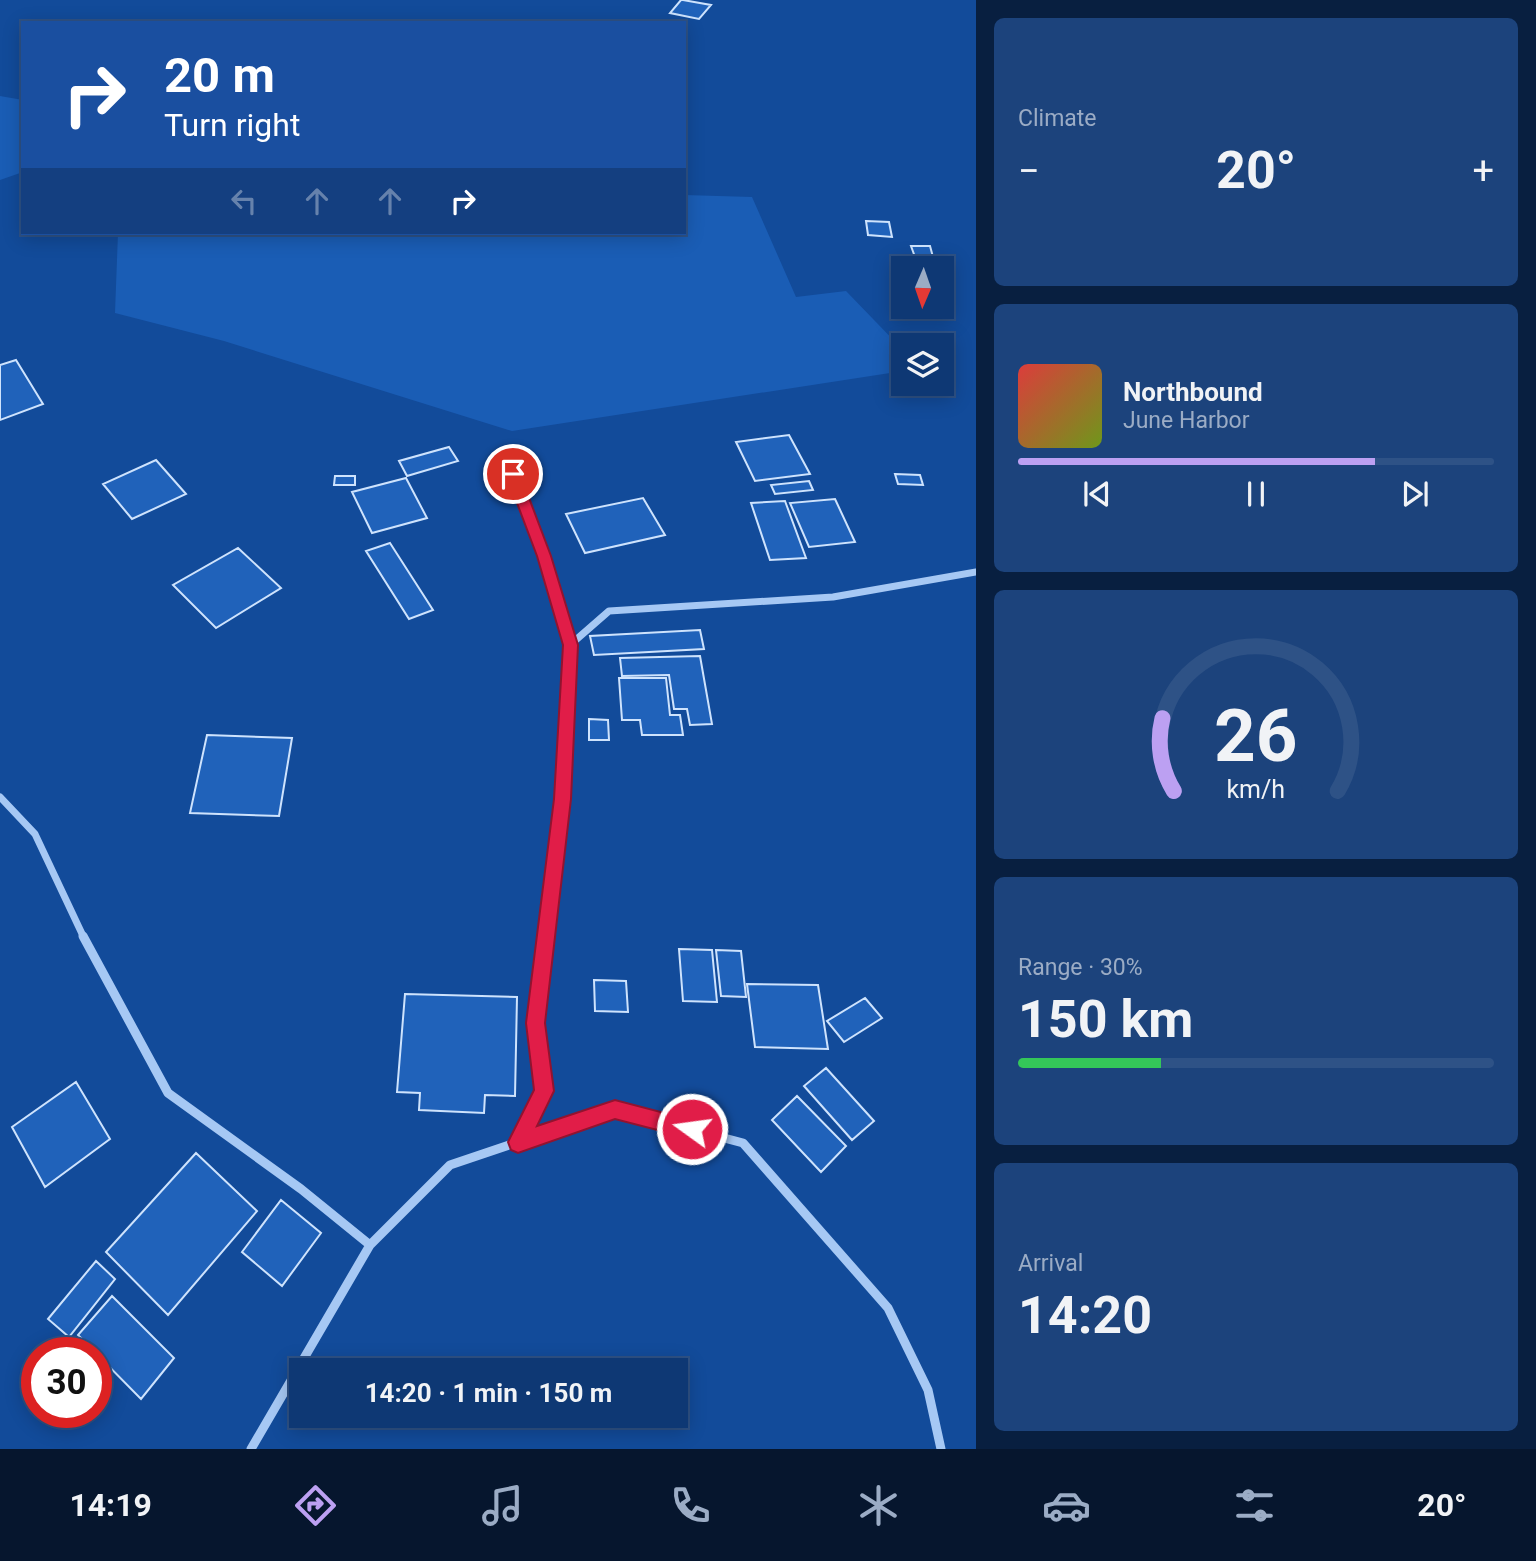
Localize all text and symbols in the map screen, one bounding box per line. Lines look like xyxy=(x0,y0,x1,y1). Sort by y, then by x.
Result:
text: 20 m xyxy=(164,47,275,104)
icon: right xyxy=(49,49,140,140)
text: Climate xyxy=(1018,105,1097,132)
text: Turn right xyxy=(164,106,300,144)
text: 20° xyxy=(1216,140,1296,201)
text: − xyxy=(1018,149,1040,193)
text: + xyxy=(1472,149,1494,193)
icon: left xyxy=(225,182,263,220)
icon: ahead xyxy=(298,182,336,220)
icon: ahead xyxy=(371,182,409,220)
icon: right xyxy=(444,182,482,220)
north arrow xyxy=(891,256,954,318)
map controls xyxy=(891,256,954,396)
button: layers xyxy=(891,333,954,396)
text: Northbound xyxy=(1123,377,1263,407)
text: June Harbor xyxy=(1123,407,1250,434)
pin xyxy=(483,444,543,504)
icon: arrive xyxy=(494,455,532,493)
icon: previous xyxy=(1078,475,1116,513)
icon: pause xyxy=(1237,475,1275,513)
icon: next xyxy=(1396,475,1434,513)
text: 26 xyxy=(1214,693,1298,779)
text: km/h xyxy=(1227,774,1285,803)
text: Range · 30% xyxy=(1018,954,1143,981)
text: 150 km xyxy=(1018,989,1193,1050)
position arrow xyxy=(655,1092,729,1166)
text: Arrival xyxy=(1018,1250,1083,1277)
text: 14:20 xyxy=(1018,1285,1152,1346)
speed limit sign: 30 xyxy=(21,1337,112,1428)
text: 14:20 · 1 min · 150 m xyxy=(365,1378,612,1408)
icon: directions xyxy=(291,1481,340,1530)
icon: music xyxy=(478,1481,527,1530)
icon: phone xyxy=(666,1481,715,1530)
icon: climate xyxy=(854,1481,903,1530)
icon: car xyxy=(1042,1481,1091,1530)
icon: filters xyxy=(1230,1481,1279,1530)
text: 14:19 xyxy=(69,1486,152,1524)
text: 20° xyxy=(1417,1486,1467,1524)

